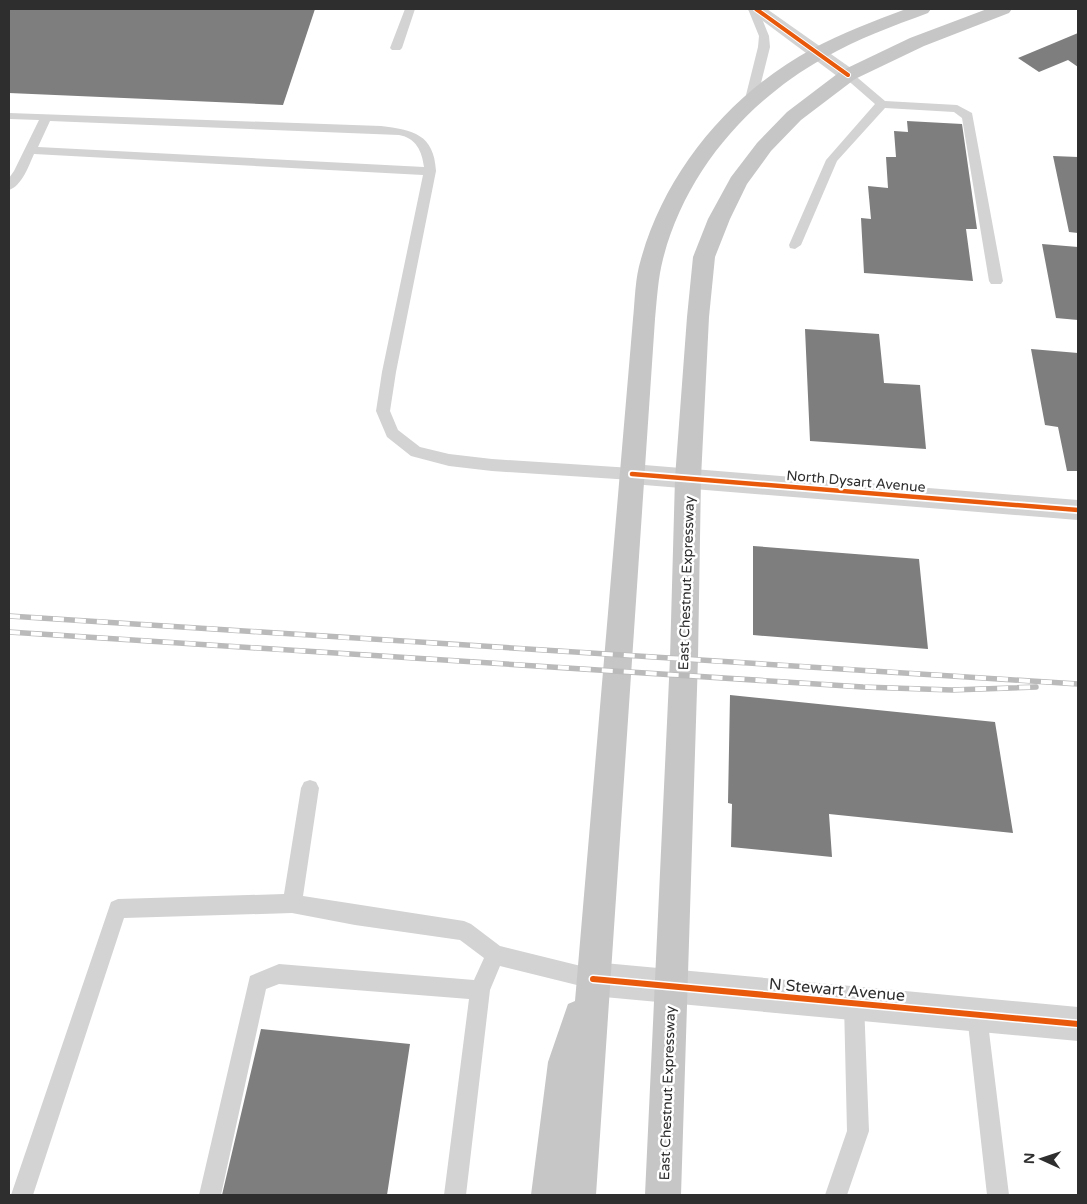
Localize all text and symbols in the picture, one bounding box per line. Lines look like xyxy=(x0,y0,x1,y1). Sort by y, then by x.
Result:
street label: North Dysart Avenue xyxy=(786,467,926,496)
street label: East Chestnut Expressway xyxy=(675,495,698,671)
street label: N Stewart Avenue xyxy=(768,974,906,1006)
street label: East Chestnut Expressway xyxy=(656,1005,679,1181)
north arrow xyxy=(1017,1134,1067,1184)
text: N xyxy=(1021,1152,1038,1164)

